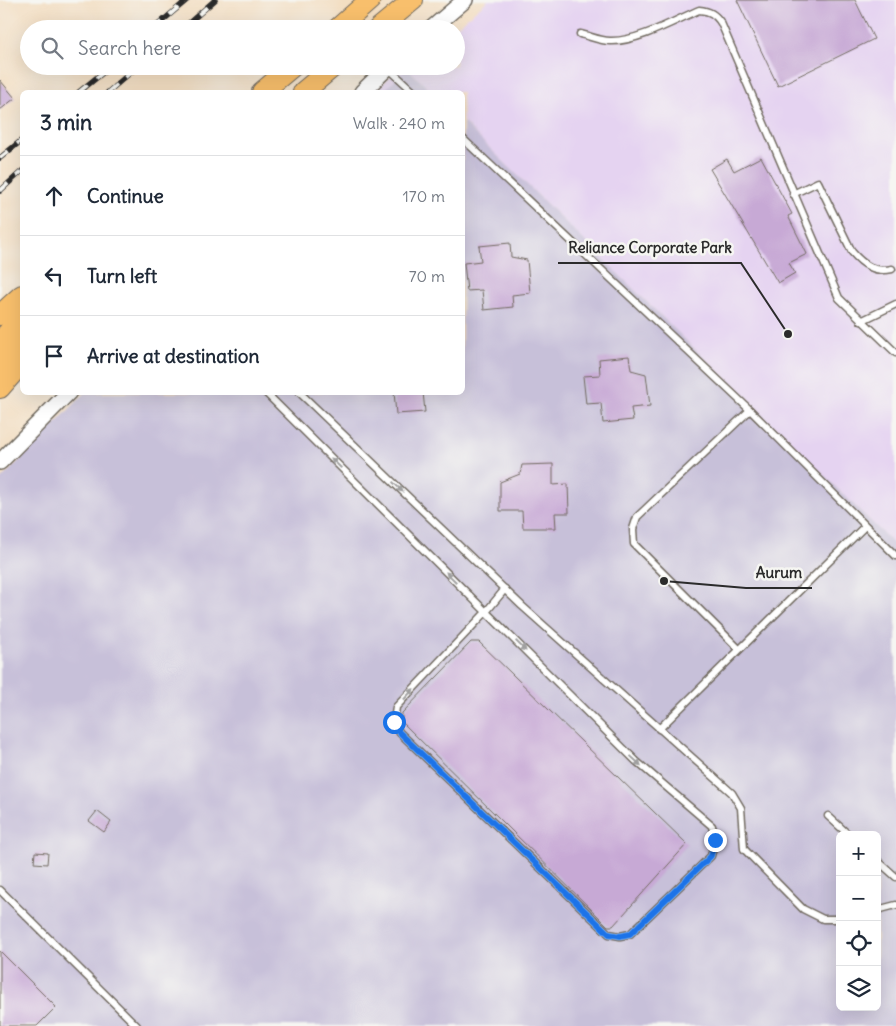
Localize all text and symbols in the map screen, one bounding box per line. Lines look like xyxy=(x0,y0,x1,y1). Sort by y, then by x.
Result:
search box xyxy=(20,20,465,75)
icon: search xyxy=(38,34,66,62)
text: Search here xyxy=(78,36,181,60)
text: 3 min xyxy=(40,109,92,136)
text: Walk · 240 m xyxy=(353,113,445,133)
icon: ahead xyxy=(40,182,68,210)
text: Continue xyxy=(87,184,164,208)
text: 170 m xyxy=(402,186,445,206)
callout: Reliance Corporate Park xyxy=(558,233,741,263)
text: Reliance Corporate Park xyxy=(568,238,732,258)
icon: left xyxy=(40,262,68,290)
text: Turn left xyxy=(87,264,157,288)
text: 70 m xyxy=(409,266,445,286)
icon: arrive xyxy=(40,342,68,370)
text: Arrive at destination xyxy=(87,344,260,368)
one-way arrow xyxy=(330,457,342,469)
one-way arrow xyxy=(392,481,404,493)
callout: Aurum xyxy=(746,558,812,588)
text: Aurum xyxy=(756,563,802,582)
one-way arrow xyxy=(446,572,458,584)
one-way arrow xyxy=(514,640,526,652)
one-way arrow xyxy=(403,688,415,700)
route start xyxy=(383,711,406,734)
one-way arrow xyxy=(630,755,642,766)
route end xyxy=(704,829,727,852)
map controls xyxy=(836,831,881,1011)
button: + xyxy=(836,831,881,876)
button: − xyxy=(836,876,881,921)
button: locate xyxy=(836,921,881,966)
button: layers xyxy=(836,966,881,1011)

